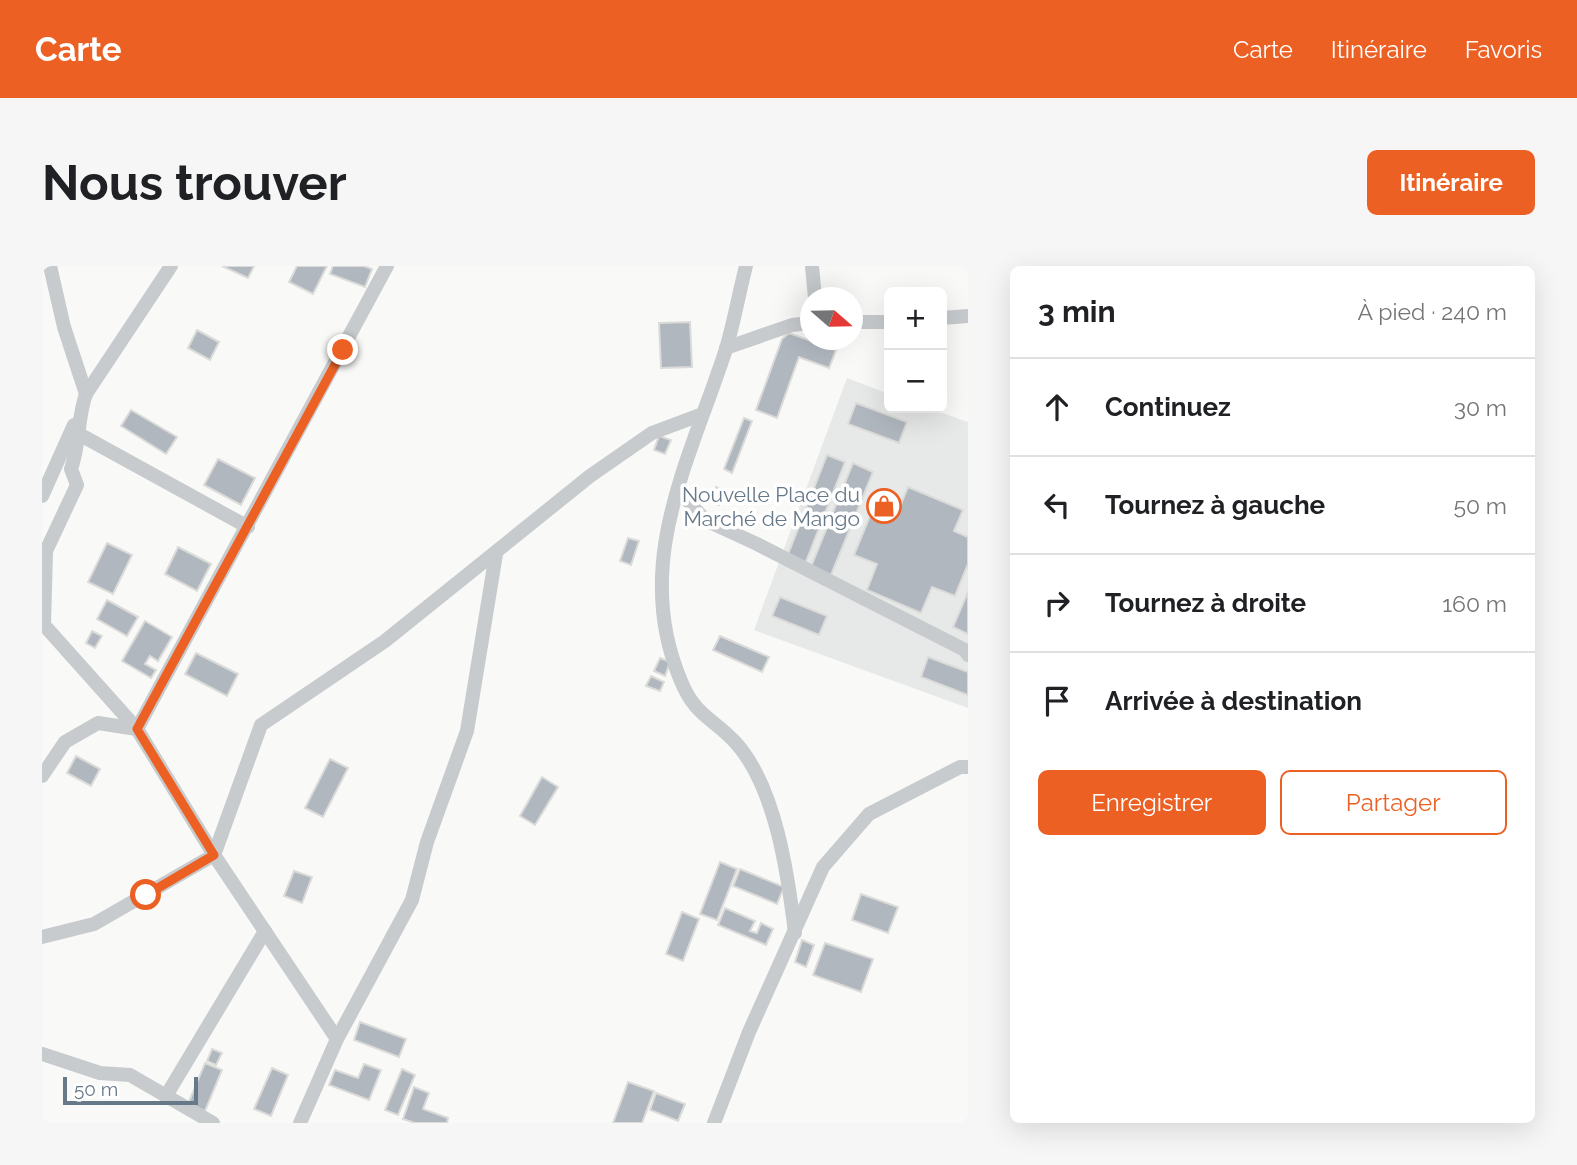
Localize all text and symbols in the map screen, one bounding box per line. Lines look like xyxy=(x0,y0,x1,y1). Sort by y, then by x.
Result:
text: Carte xyxy=(35,30,122,69)
text: Carte xyxy=(1233,35,1293,64)
text: Itinéraire xyxy=(1331,35,1427,64)
text: Favoris xyxy=(1465,35,1542,64)
button: Itinéraire xyxy=(1367,150,1535,215)
text: Nous trouver xyxy=(42,154,347,211)
north arrow xyxy=(800,287,863,350)
map controls xyxy=(884,287,947,413)
button: + xyxy=(884,287,947,350)
text: 3 min xyxy=(1038,294,1116,329)
text: À pied · 240 m xyxy=(1358,298,1507,325)
route end xyxy=(327,334,358,365)
button: − xyxy=(884,350,947,413)
icon: ahead xyxy=(1038,388,1076,426)
text: Continuez xyxy=(1105,392,1231,422)
text: 30 m xyxy=(1454,394,1507,421)
place label: Nouvelle Place du Marché de Mango xyxy=(682,482,860,531)
icon: left xyxy=(1038,486,1076,524)
shop icon: Nouvelle Place du Marché de Mango xyxy=(865,487,903,525)
text: Tournez à gauche xyxy=(1105,490,1325,520)
text: 50 m xyxy=(1453,492,1507,519)
icon: right xyxy=(1038,584,1076,622)
text: Tournez à droite xyxy=(1105,588,1306,618)
text: 160 m xyxy=(1442,590,1507,617)
icon: arrive xyxy=(1038,682,1076,720)
text: Arrivée à destination xyxy=(1105,686,1362,716)
button: Enregistrer xyxy=(1038,770,1266,835)
button: Partager xyxy=(1280,770,1507,835)
route start xyxy=(130,879,161,910)
scale bar xyxy=(63,1074,198,1106)
text: 50 m xyxy=(74,1078,118,1100)

